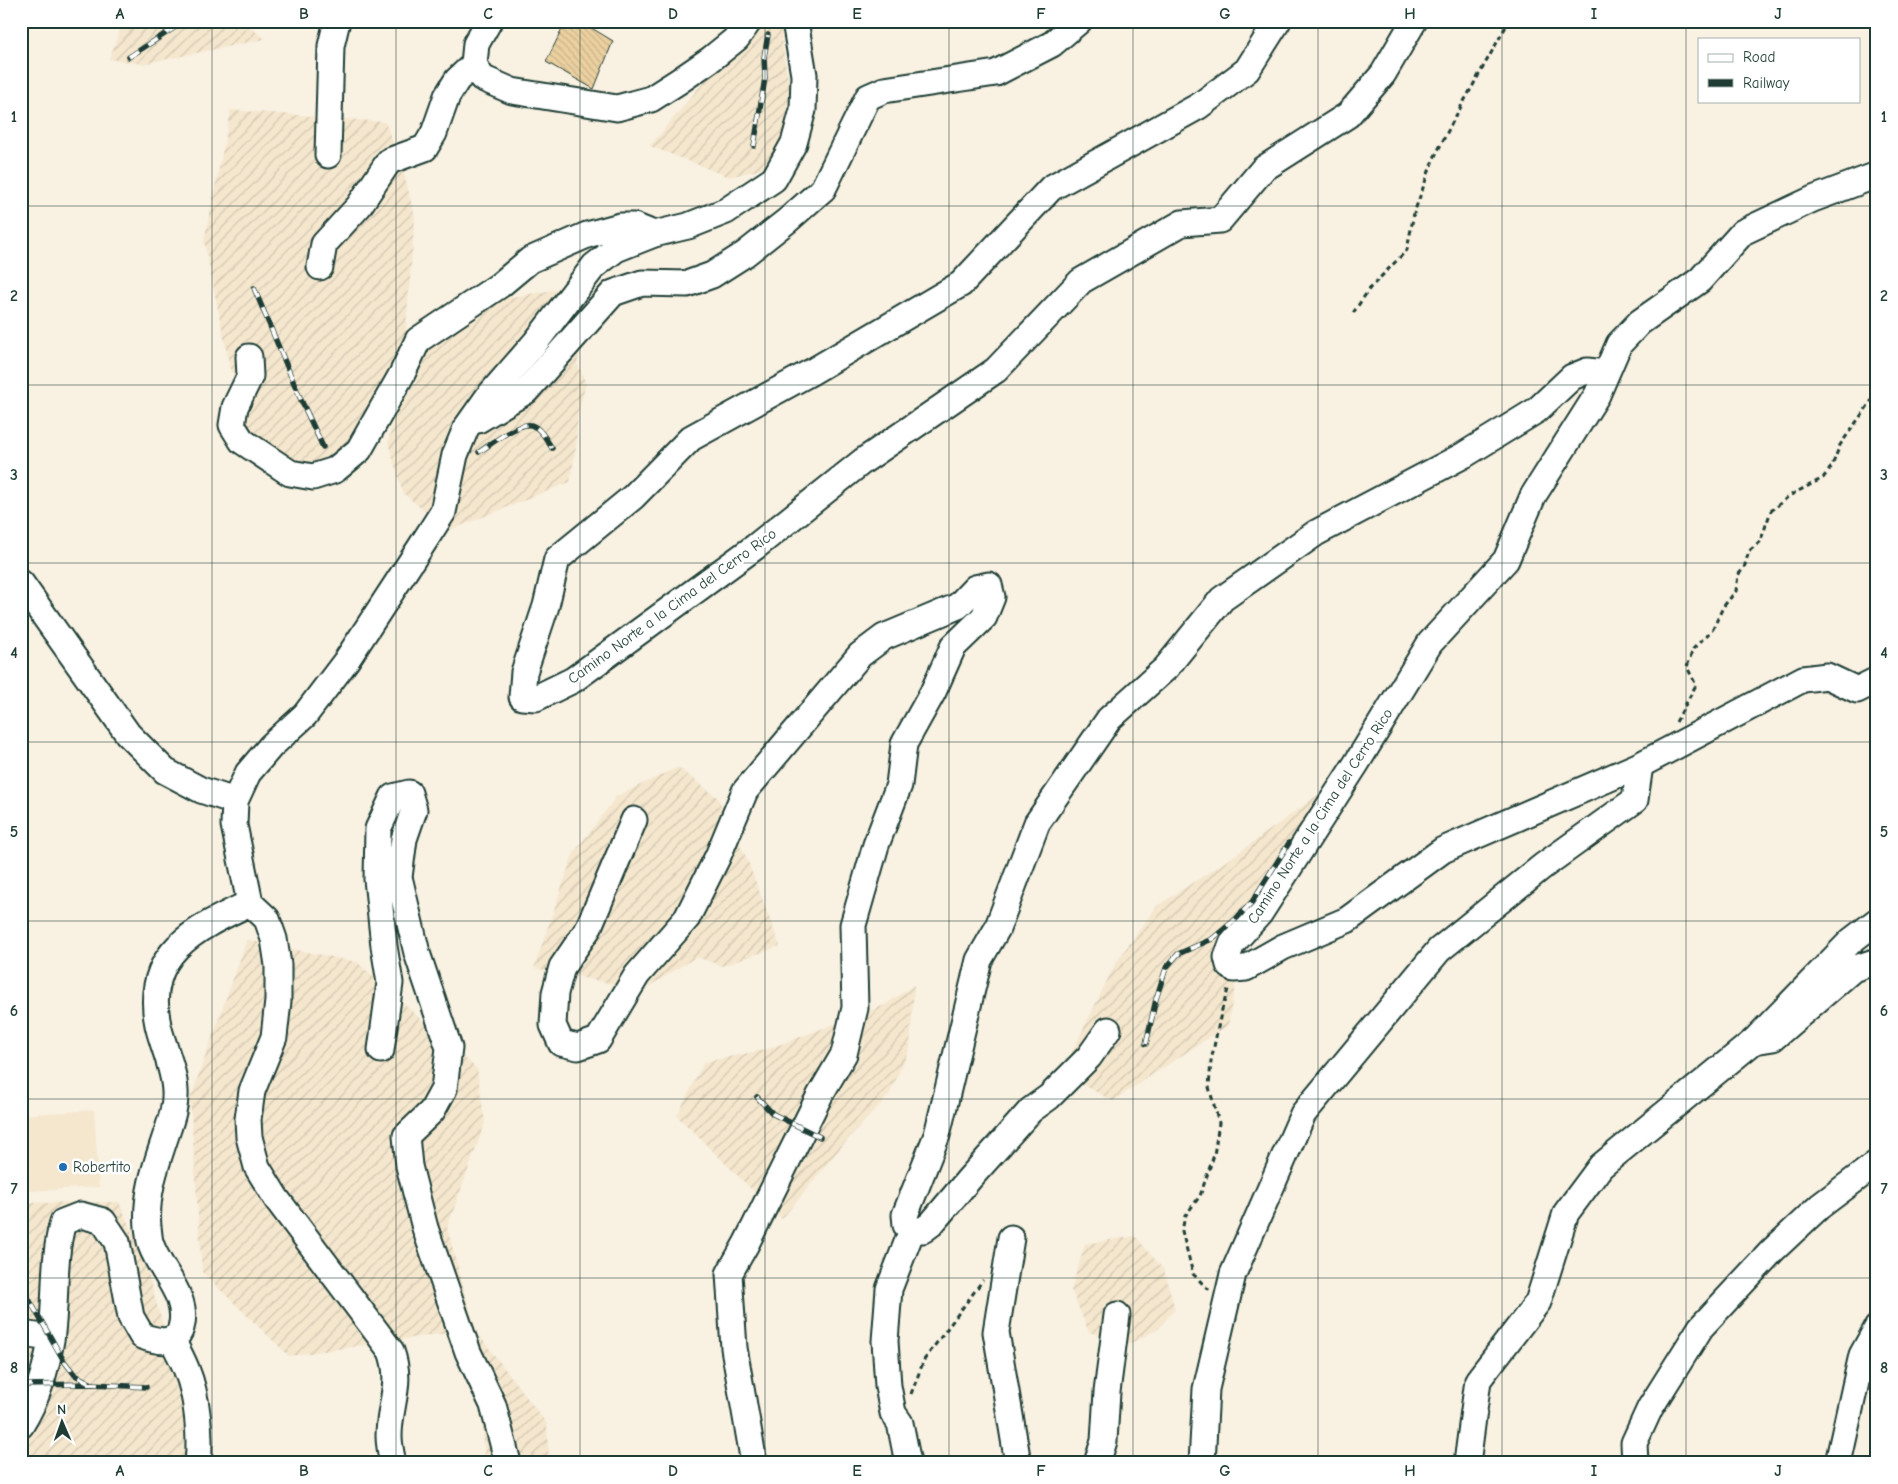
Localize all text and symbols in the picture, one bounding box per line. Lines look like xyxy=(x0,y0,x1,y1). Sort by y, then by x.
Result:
text: A xyxy=(116,5,125,23)
text: B xyxy=(299,5,309,23)
text: C xyxy=(483,5,493,23)
text: D xyxy=(668,5,678,23)
text: E xyxy=(852,5,862,23)
text: F xyxy=(1036,5,1046,23)
text: G xyxy=(1219,5,1231,23)
text: H xyxy=(1404,5,1416,23)
text: I xyxy=(1591,5,1597,23)
text: J xyxy=(1774,5,1782,23)
legend xyxy=(1698,38,1860,102)
text: Road xyxy=(1743,48,1775,66)
text: Railway xyxy=(1743,74,1790,92)
text: 1 xyxy=(11,108,17,126)
text: 1 xyxy=(1881,108,1887,126)
text: 2 xyxy=(10,287,18,305)
text: 2 xyxy=(1880,287,1888,305)
text: 3 xyxy=(10,466,18,484)
text: 3 xyxy=(1880,466,1888,484)
street label: Camino Norte a la Cima del Cerro Rico xyxy=(564,524,780,688)
text: 4 xyxy=(10,644,18,662)
text: 4 xyxy=(1880,644,1888,662)
street label: Camino Norte a la Cima del Cerro Rico xyxy=(1243,705,1397,927)
text: 5 xyxy=(10,823,18,841)
text: 5 xyxy=(1880,823,1888,841)
text: 6 xyxy=(10,1002,18,1020)
text: 6 xyxy=(1880,1002,1888,1020)
place label: Robertito xyxy=(73,1158,131,1176)
marker: Robertito xyxy=(57,1161,69,1173)
text: 7 xyxy=(10,1180,18,1198)
text: 7 xyxy=(1880,1180,1888,1198)
text: 8 xyxy=(10,1359,18,1377)
text: 8 xyxy=(1880,1359,1888,1377)
north arrow xyxy=(38,1396,88,1446)
text: N xyxy=(57,1401,66,1418)
text: A xyxy=(116,1462,125,1480)
text: B xyxy=(299,1462,309,1480)
text: C xyxy=(483,1462,493,1480)
text: D xyxy=(668,1462,678,1480)
text: E xyxy=(852,1462,862,1480)
text: F xyxy=(1036,1462,1046,1480)
text: G xyxy=(1219,1462,1231,1480)
text: H xyxy=(1404,1462,1416,1480)
text: I xyxy=(1591,1462,1597,1480)
text: J xyxy=(1774,1462,1782,1480)

